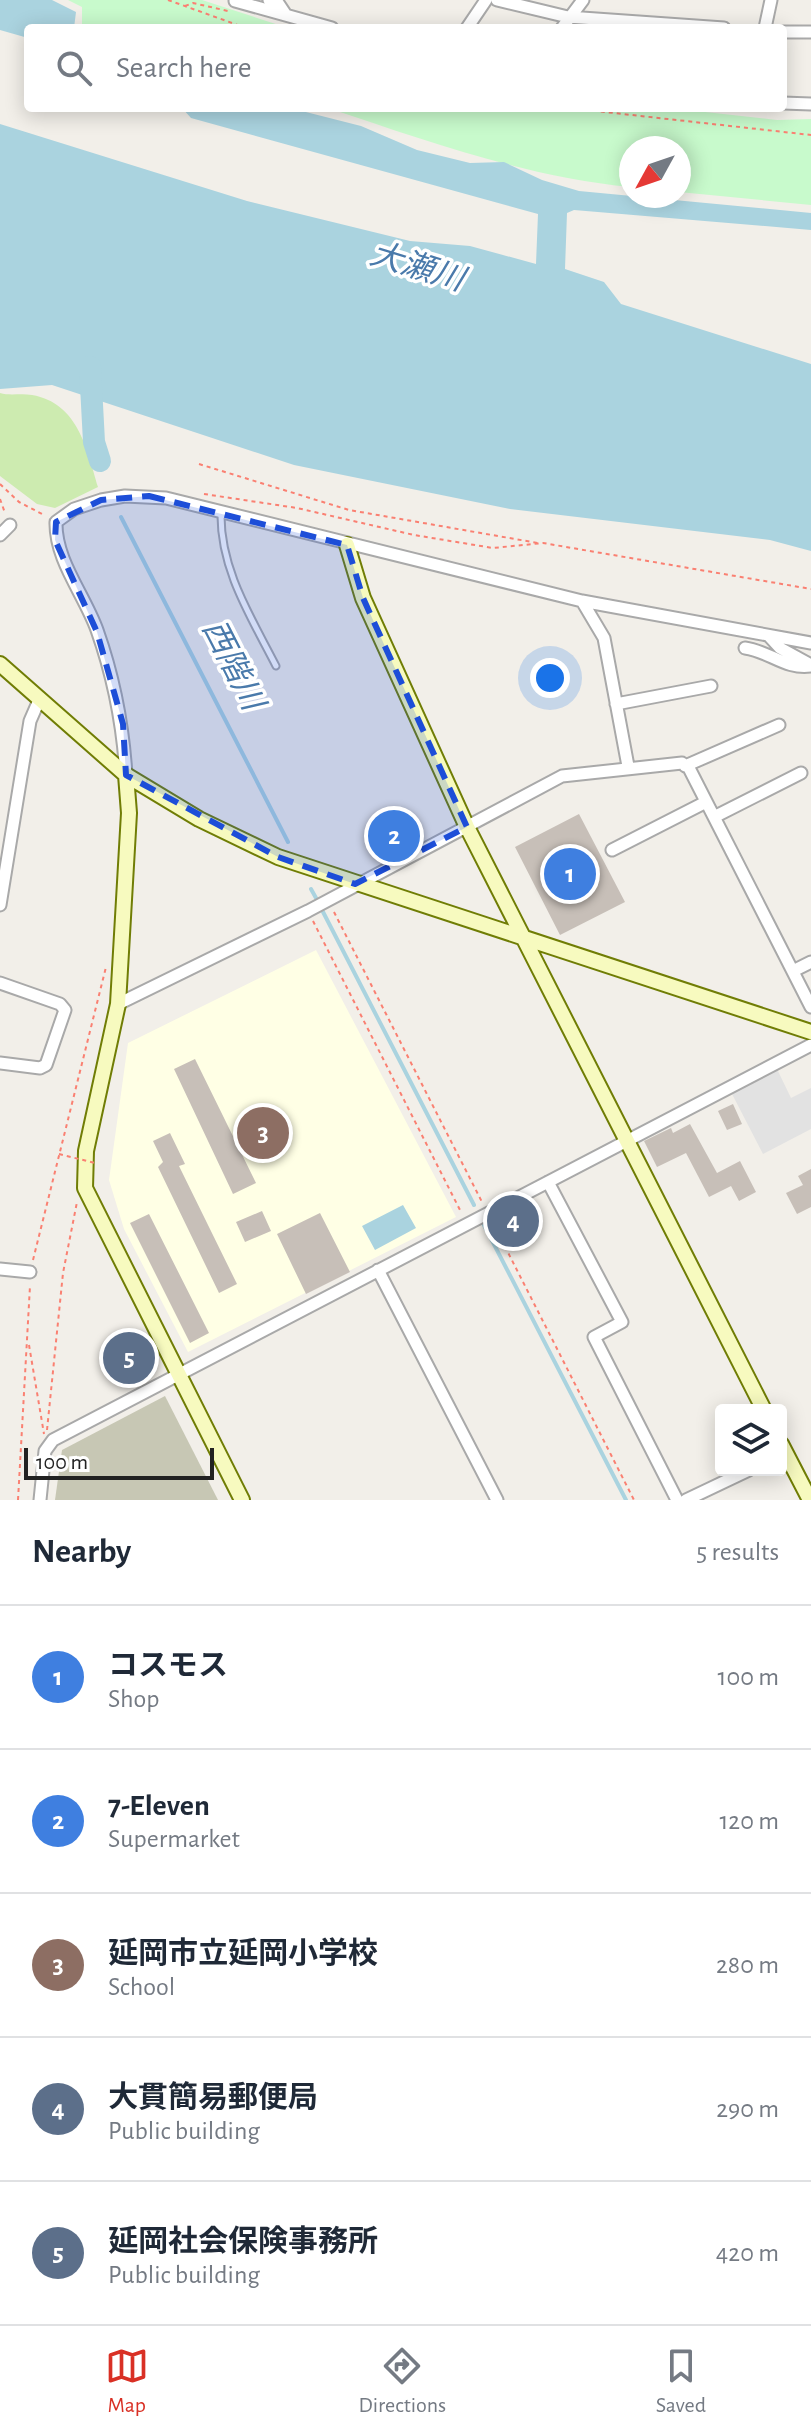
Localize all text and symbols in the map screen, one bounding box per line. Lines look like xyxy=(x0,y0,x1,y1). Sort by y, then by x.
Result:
search box xyxy=(24,24,787,112)
icon: search xyxy=(52,46,96,90)
text: Search here xyxy=(116,53,252,83)
north arrow xyxy=(619,136,691,208)
water label: 大瀬川 xyxy=(366,237,471,297)
water label: 西階川 xyxy=(197,615,271,718)
your location xyxy=(530,658,570,698)
pin: 2 xyxy=(368,806,420,866)
pin: 1 xyxy=(544,844,596,904)
pin: 3 xyxy=(237,1103,289,1163)
pin: 4 xyxy=(487,1191,539,1251)
pin: 5 xyxy=(103,1328,155,1388)
map controls xyxy=(715,1404,787,1476)
button: layers xyxy=(715,1404,787,1476)
scale bar xyxy=(24,1444,214,1480)
text: 100 m xyxy=(36,1451,88,1473)
text: Nearby xyxy=(32,1535,131,1569)
text: 5 results xyxy=(696,1539,779,1565)
text: コスモス xyxy=(108,1651,228,1681)
text: 1 xyxy=(53,1664,63,1690)
text: 100 m xyxy=(718,1664,779,1690)
text: Shop xyxy=(108,1686,160,1712)
text: 7-Eleven xyxy=(108,1791,210,1821)
text: 2 xyxy=(52,1808,64,1834)
text: 120 m xyxy=(719,1808,779,1834)
text: Supermarket xyxy=(108,1826,240,1852)
text: 延岡市立延岡小学校 xyxy=(108,1939,378,1969)
text: 3 xyxy=(52,1952,64,1978)
text: 280 m xyxy=(716,1952,779,1978)
text: School xyxy=(108,1974,175,2000)
text: 大貫簡易郵便局 xyxy=(108,2083,318,2113)
text: 4 xyxy=(51,2096,65,2122)
text: 290 m xyxy=(716,2096,779,2122)
text: Public building xyxy=(108,2118,260,2144)
text: 延岡社会保険事務所 xyxy=(108,2227,378,2257)
text: 5 xyxy=(52,2240,64,2266)
text: 420 m xyxy=(716,2240,779,2266)
text: Public building xyxy=(108,2262,260,2288)
tab: Map xyxy=(105,2344,149,2418)
tab: Directions xyxy=(358,2344,446,2418)
tab: Saved xyxy=(656,2344,706,2418)

